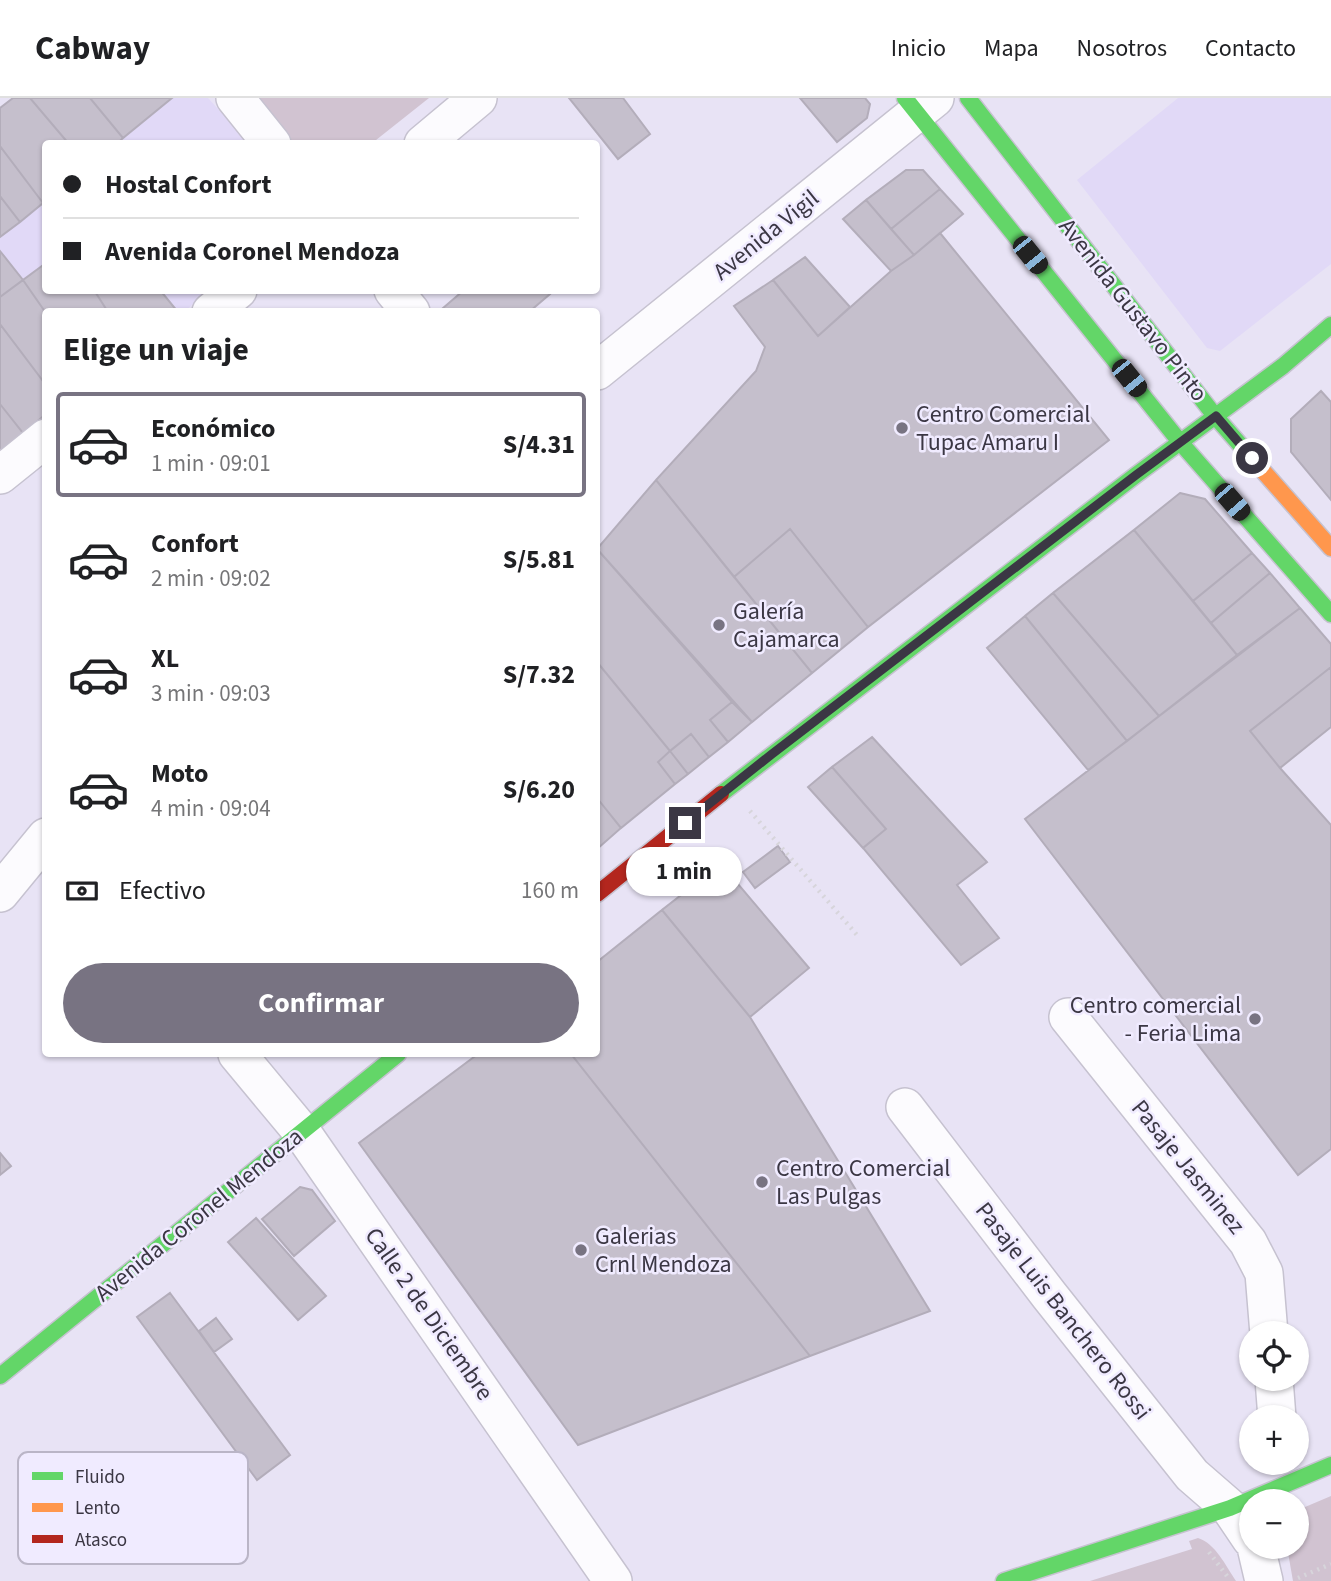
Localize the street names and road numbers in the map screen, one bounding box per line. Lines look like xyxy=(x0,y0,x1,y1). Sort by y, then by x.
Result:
street label: Avenida Vigil xyxy=(705,181,827,289)
street label: Avenida Gustavo Pinto xyxy=(1050,211,1216,409)
street label: Pasaje Jasminez xyxy=(1123,1092,1253,1242)
street label: Avenida Coronel Mendoza xyxy=(87,1120,311,1310)
street label: Pasaje Luis Banchero Rossi xyxy=(967,1195,1159,1427)
street label: Calle 2 de Diciembre xyxy=(356,1220,502,1408)

